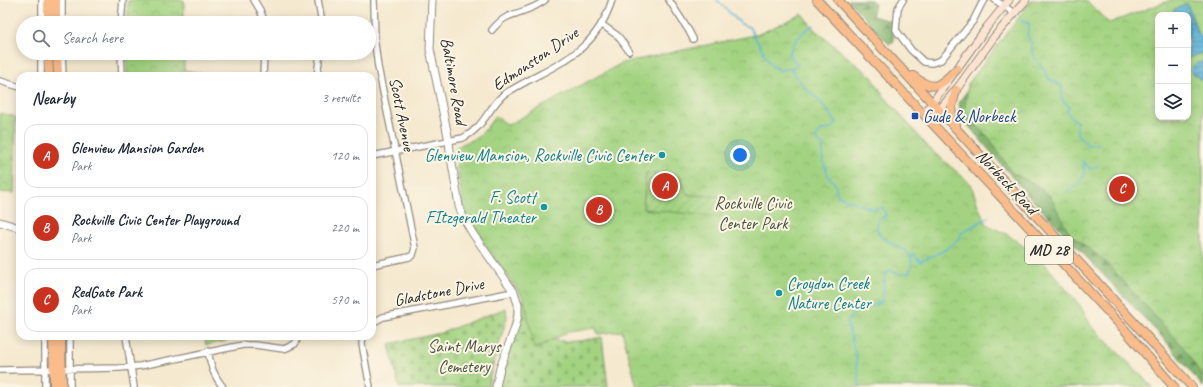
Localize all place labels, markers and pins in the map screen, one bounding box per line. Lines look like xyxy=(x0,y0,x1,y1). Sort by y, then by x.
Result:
place label: Gude & Norbeck xyxy=(923,106,1017,127)
marker: Gude & Norbeck xyxy=(910,111,920,121)
place label: Glenview Mansion, Rockville Civic Center xyxy=(425,145,656,166)
marker: Glenview Mansion, Rockville Civic Center xyxy=(657,150,667,160)
pin: A xyxy=(652,171,678,201)
pin: C xyxy=(1109,174,1135,204)
place label: F. Scott FItzgerald Theater xyxy=(426,187,538,228)
pin: B xyxy=(586,195,612,225)
marker: F. Scott FItzgerald Theater xyxy=(539,202,549,212)
place label: Croydon Creek Nature Center xyxy=(787,273,873,314)
marker: Croydon Creek Nature Center xyxy=(774,288,784,298)

